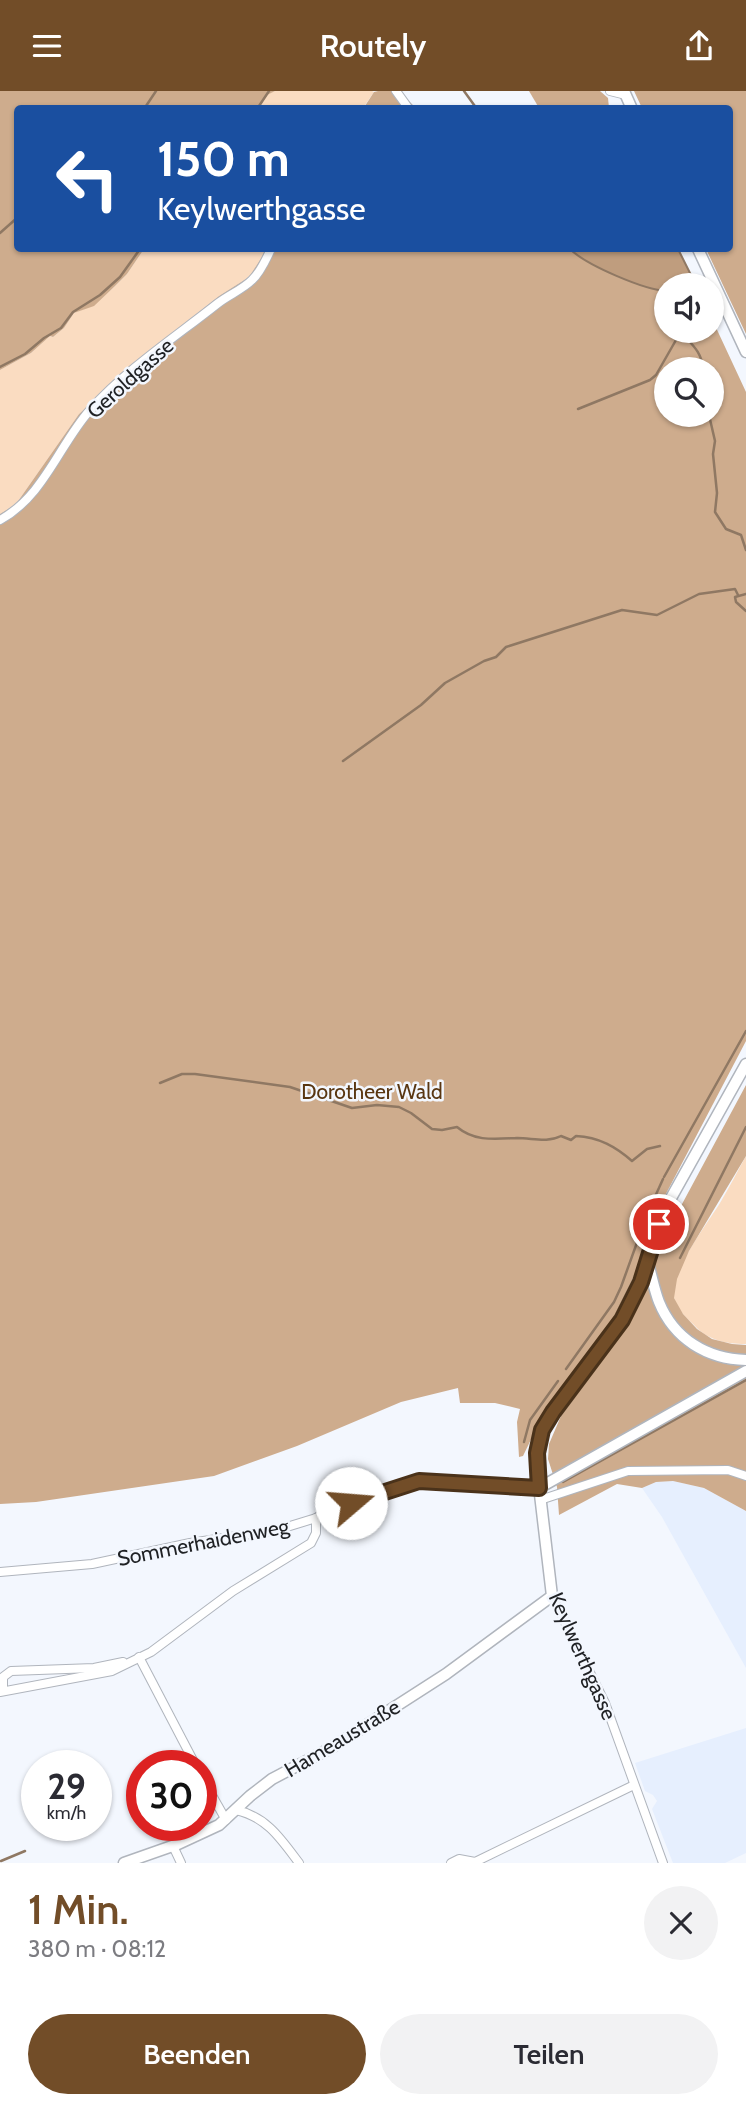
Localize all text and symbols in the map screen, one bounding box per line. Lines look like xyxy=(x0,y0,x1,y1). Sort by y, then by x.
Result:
text: Routely xyxy=(320,26,426,65)
icon: menu xyxy=(28,27,66,65)
icon: share xyxy=(680,27,718,65)
text: 150 m xyxy=(157,129,290,188)
icon: left xyxy=(42,133,133,224)
text: Keylwerthgasse xyxy=(157,189,366,228)
map controls xyxy=(654,273,724,427)
button: sound xyxy=(654,273,724,343)
street label: Geroldgasse xyxy=(82,332,179,423)
button: search xyxy=(654,357,724,427)
park label: Dorotheer Wald xyxy=(301,1079,443,1104)
pin xyxy=(629,1194,689,1254)
icon: arrive xyxy=(640,1205,678,1243)
position arrow xyxy=(314,1466,388,1540)
street label: Sommerhaidenweg xyxy=(115,1513,291,1571)
street label: Keylwerthgasse xyxy=(544,1588,622,1724)
street label: Hameaustraße xyxy=(280,1694,404,1782)
speed limit sign: 30 xyxy=(126,1750,217,1841)
text: 29 xyxy=(47,1765,86,1808)
text: km/h xyxy=(47,1802,86,1824)
text: 1 Min. xyxy=(28,1883,129,1935)
button: close xyxy=(644,1886,718,1960)
text: 380 m · 08:12 xyxy=(28,1935,166,1963)
button: Beenden xyxy=(28,2014,366,2094)
button: Teilen xyxy=(380,2014,718,2094)

